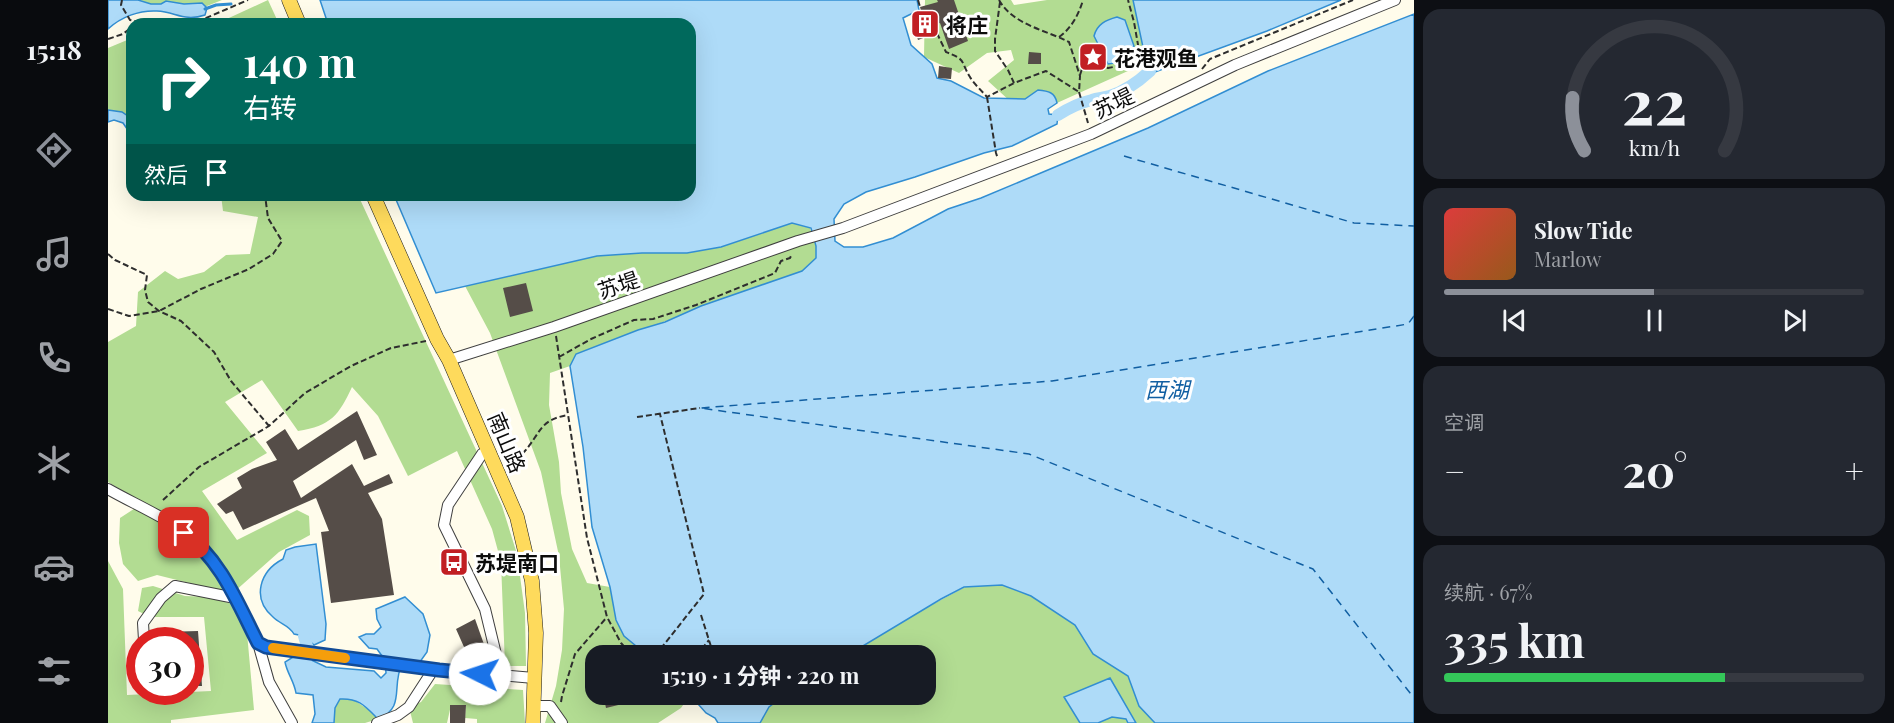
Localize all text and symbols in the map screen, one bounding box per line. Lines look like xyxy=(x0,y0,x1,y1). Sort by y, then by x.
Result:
building icon: 将庄 xyxy=(909,8,941,40)
place label: 将庄 xyxy=(946,10,988,38)
text: 15:18 xyxy=(26,31,82,67)
text: 140 m xyxy=(243,33,356,89)
place icon: 花港观鱼 xyxy=(1077,41,1109,73)
icon: right xyxy=(144,42,222,120)
place label: 花港观鱼 xyxy=(1114,43,1198,71)
text: 22 xyxy=(1621,57,1687,141)
street label: 苏堤 xyxy=(1088,80,1138,124)
text: 右转 xyxy=(243,89,297,125)
icon: directions xyxy=(33,129,75,171)
text: km/h xyxy=(1628,133,1680,161)
icon: arrive xyxy=(200,156,233,189)
text: 然后 xyxy=(144,159,188,189)
text: Slow Tide xyxy=(1534,215,1633,245)
icon: music xyxy=(33,233,75,275)
text: Marlow xyxy=(1534,245,1602,272)
street label: 苏堤 xyxy=(594,264,642,304)
icon: previous xyxy=(1498,304,1531,337)
icon: pause xyxy=(1638,304,1671,337)
icon: next xyxy=(1778,304,1811,337)
icon: phone xyxy=(33,337,75,379)
water label: 西湖 xyxy=(1145,374,1192,404)
street label: 南山路 xyxy=(483,408,533,476)
text: 空调 xyxy=(1444,408,1484,435)
text: 20° xyxy=(1623,439,1687,499)
icon: climate xyxy=(33,442,75,484)
text: − xyxy=(1444,448,1465,492)
text: + xyxy=(1845,448,1864,492)
pin xyxy=(158,507,209,558)
icon: arrive xyxy=(167,516,200,549)
icon: car xyxy=(33,546,75,588)
bus stop icon: 苏堤南口 xyxy=(438,546,470,578)
place label: 苏堤南口 xyxy=(475,548,559,576)
text: 续航 · 67% xyxy=(1444,578,1533,605)
text: 335 km xyxy=(1444,609,1585,669)
speed limit sign: 30 xyxy=(126,627,204,705)
position arrow xyxy=(448,642,512,706)
icon: filters xyxy=(33,650,75,692)
text: 15:19 · 1 分钟 · 220 m xyxy=(662,660,859,690)

